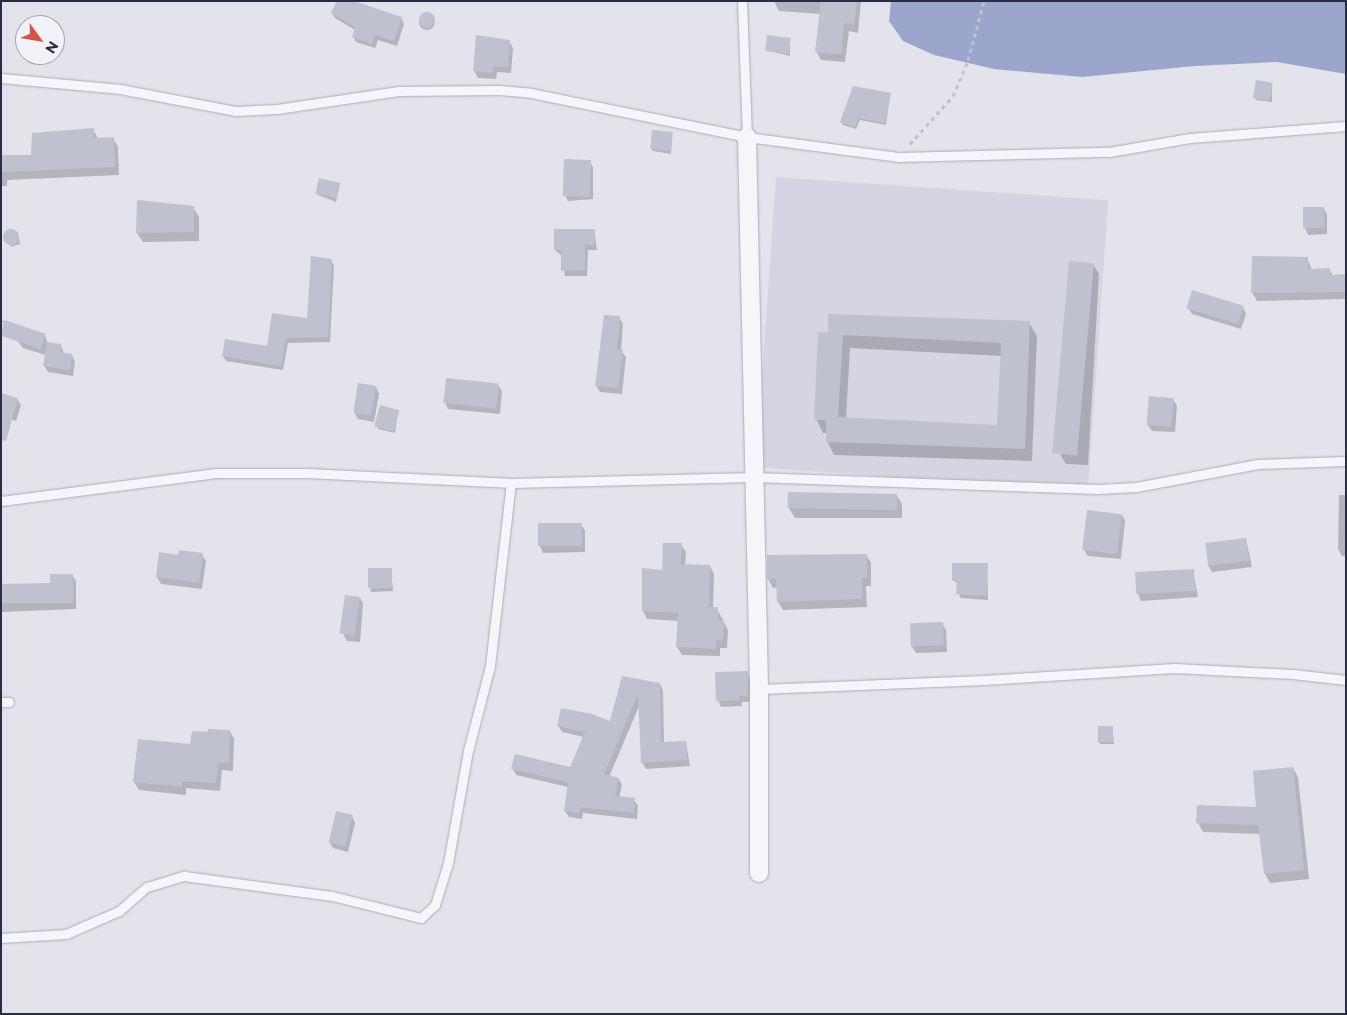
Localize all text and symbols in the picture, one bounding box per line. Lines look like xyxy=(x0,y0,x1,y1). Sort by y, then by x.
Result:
north arrow xyxy=(15,15,65,65)
text: N xyxy=(41,38,63,57)

